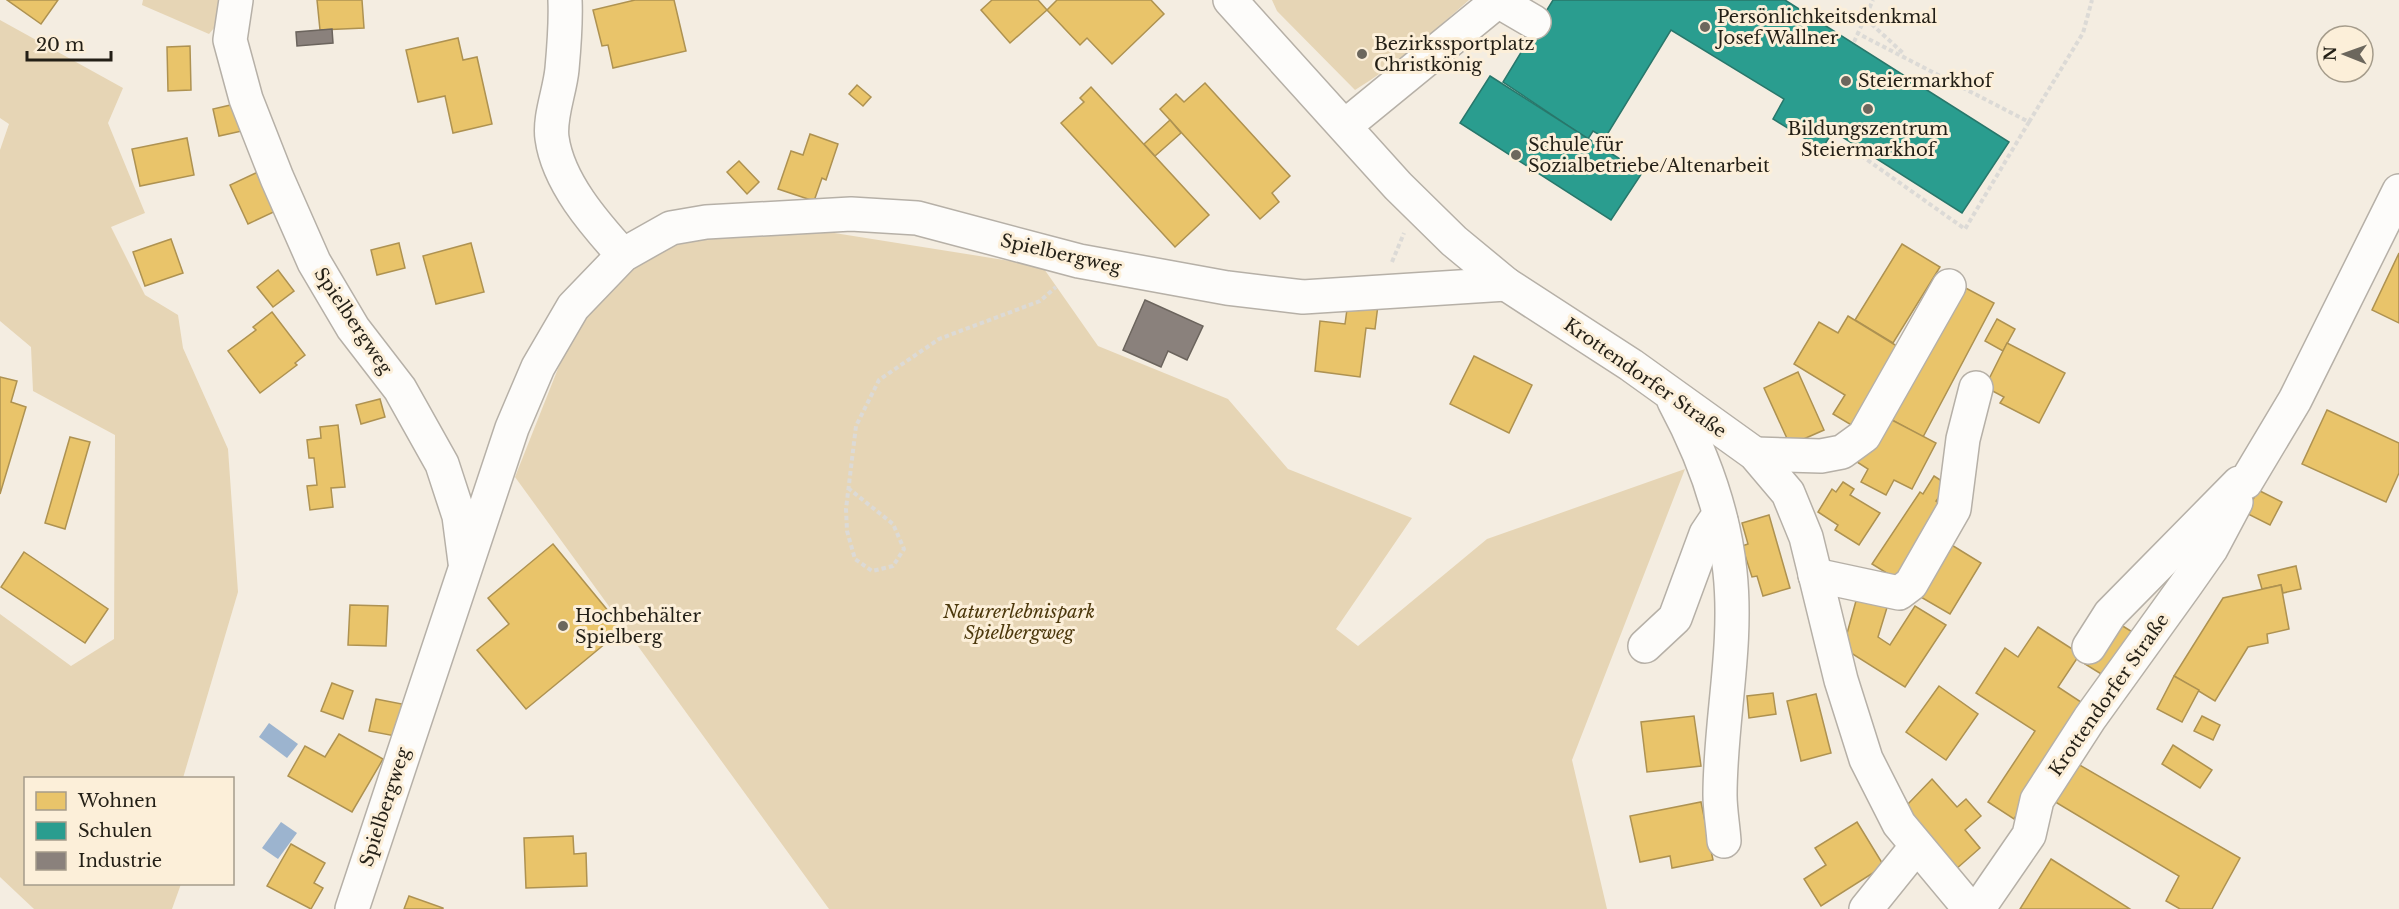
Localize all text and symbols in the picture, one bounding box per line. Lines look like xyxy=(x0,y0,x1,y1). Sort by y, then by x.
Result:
place label: Persönlichkeitsdenkmal Josef Wallner xyxy=(1715,6,1937,49)
marker: Persönlichkeitsdenkmal Josef Wallner xyxy=(1698,20,1712,34)
scale bar xyxy=(27,24,111,62)
north arrow xyxy=(2315,24,2375,84)
place label: Bezirkssportplatz Christkönig xyxy=(1374,33,1535,76)
text: 20 m xyxy=(36,34,84,56)
text: N xyxy=(2320,46,2340,61)
marker: Bezirkssportplatz Christkönig xyxy=(1355,47,1369,61)
place label: Steiermarkhof xyxy=(1858,70,1995,92)
marker: Steiermarkhof xyxy=(1839,74,1853,88)
marker: Bildungszentrum Steiermarkhof xyxy=(1861,102,1875,116)
place label: Bildungszentrum Steiermarkhof xyxy=(1788,118,1948,161)
place label: Schule für Sozialbetriebe/Altenarbeit xyxy=(1528,134,1770,177)
marker: Schule für Sozialbetriebe/Altenarbeit xyxy=(1509,148,1523,162)
street label: Spielbergweg xyxy=(998,229,1124,279)
street label: Spielbergweg xyxy=(309,264,397,379)
street label: Krottendorfer Straße xyxy=(1560,314,1730,442)
park label: Naturerlebnispark Spielbergweg xyxy=(942,601,1095,644)
place label: Hochbehälter Spielberg xyxy=(575,605,701,648)
street label: Krottendorfer Straße xyxy=(2045,610,2173,780)
marker: Hochbehälter Spielberg xyxy=(556,619,570,633)
street label: Spielbergweg xyxy=(355,745,415,869)
legend xyxy=(24,777,234,885)
text: Wohnen xyxy=(77,790,157,812)
text: Schulen xyxy=(78,820,152,842)
text: Industrie xyxy=(78,850,162,872)

